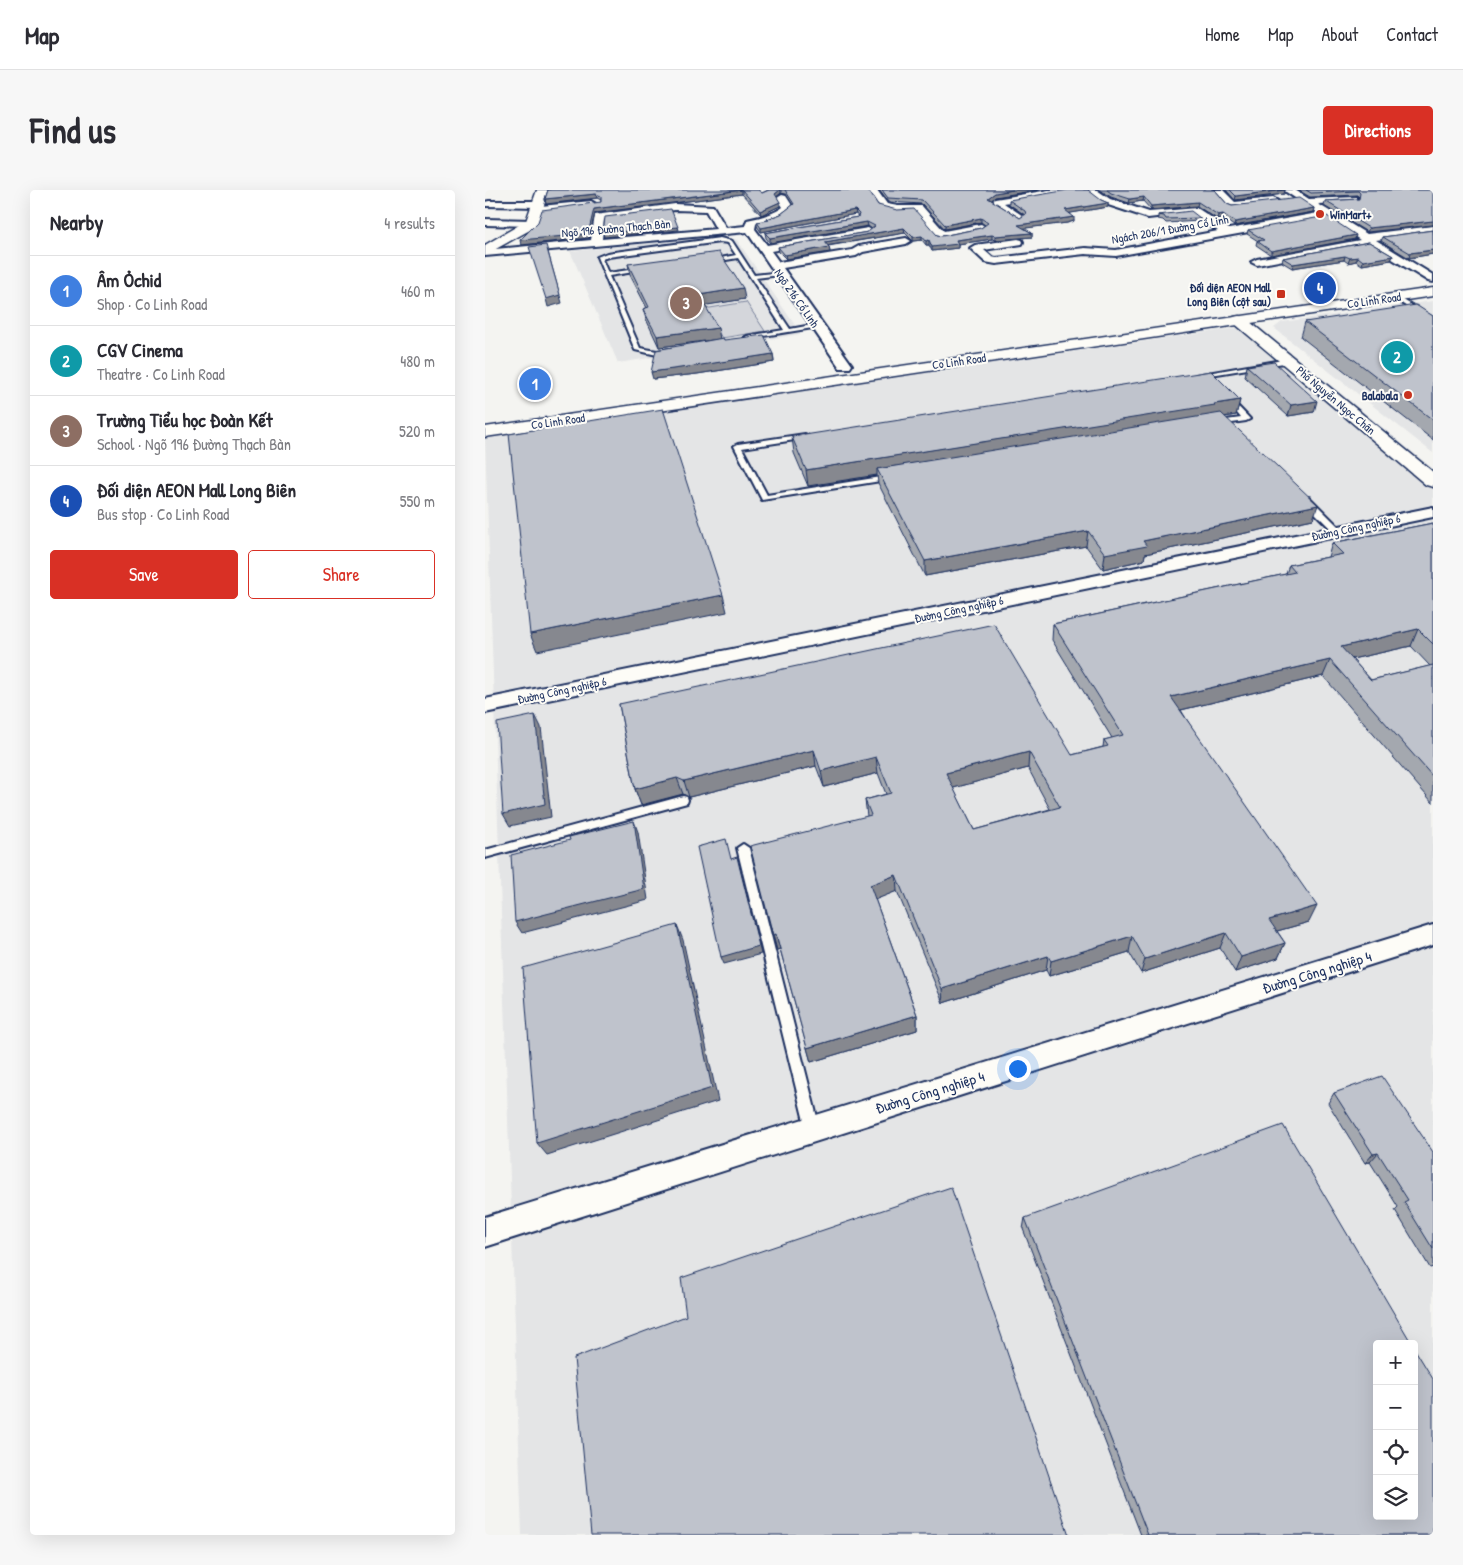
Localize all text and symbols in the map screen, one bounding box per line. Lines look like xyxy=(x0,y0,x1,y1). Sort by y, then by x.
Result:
text: Map xyxy=(25,19,59,51)
text: Home xyxy=(1205,22,1240,47)
text: Map xyxy=(1268,22,1293,47)
text: About xyxy=(1321,22,1358,47)
text: Contact xyxy=(1386,22,1438,47)
button: Directions xyxy=(1323,106,1433,155)
text: Find us xyxy=(30,107,116,154)
place label: WinMart+ xyxy=(1330,206,1372,223)
text: Nearby xyxy=(50,208,103,237)
marker: WinMart+ xyxy=(1314,208,1326,220)
street label: Ngách 206/1 Đường Cổ Linh xyxy=(1110,210,1230,248)
text: 4 results xyxy=(384,212,435,234)
street label: Ngõ 196 Đường Thạch Bàn xyxy=(561,215,671,241)
street label: Ngõ 216 Cổ Linh xyxy=(770,265,824,331)
text: Âm Ỏchid xyxy=(97,267,161,293)
pin: 4 xyxy=(1304,269,1336,307)
place label: Đối diện AEON Mall Long Biên (cột sau) xyxy=(1188,279,1272,311)
text: 1 xyxy=(63,280,69,302)
text: 460 m xyxy=(401,280,435,302)
pin: 3 xyxy=(670,284,702,322)
marker: Đối diện AEON Mall Long Biên (cột sau) xyxy=(1275,288,1287,300)
street label: Co Linh Road xyxy=(1346,288,1402,312)
text: Shop · Co Linh Road xyxy=(97,293,207,315)
text: CGV Cinema xyxy=(97,337,183,363)
pin: 2 xyxy=(1381,338,1413,376)
street label: Co Linh Road xyxy=(931,349,987,373)
text: 2 xyxy=(62,350,70,372)
text: 480 m xyxy=(400,350,435,372)
street label: Phố Nguyễn Ngọc Chân xyxy=(1293,362,1379,438)
text: Theatre · Co Linh Road xyxy=(97,363,225,385)
pin: 1 xyxy=(519,365,551,403)
place label: Balabala xyxy=(1362,387,1398,404)
marker: Balabala xyxy=(1402,389,1414,401)
text: Trường Tiểu học Đoàn Kết xyxy=(97,407,273,433)
street label: Co Linh Road xyxy=(530,409,586,433)
text: 3 xyxy=(62,420,70,442)
text: 520 m xyxy=(399,420,435,442)
text: School · Ngõ 196 Đường Thạch Bàn xyxy=(97,433,291,455)
text: Đối diện AEON Mall Long Biên xyxy=(97,477,296,503)
text: 4 xyxy=(63,490,69,512)
text: 550 m xyxy=(400,490,435,512)
text: Bus stop · Co Linh Road xyxy=(97,503,229,525)
street label: Đường Công nghiệp 6 xyxy=(1310,509,1402,545)
button: Save xyxy=(50,550,238,599)
button: Share xyxy=(248,550,435,599)
street label: Đường Công nghiệp 6 xyxy=(913,591,1005,627)
street label: Đường Công nghiệp 6 xyxy=(516,672,608,708)
street label: Đường Công nghiệp 4 xyxy=(1260,945,1374,999)
your location xyxy=(1005,1056,1031,1082)
street label: Đường Công nghiệp 4 xyxy=(873,1065,987,1119)
map controls xyxy=(1373,1340,1418,1520)
button: + xyxy=(1373,1340,1418,1385)
button: − xyxy=(1373,1385,1418,1430)
button: locate xyxy=(1373,1430,1418,1475)
button: layers xyxy=(1373,1475,1418,1520)

